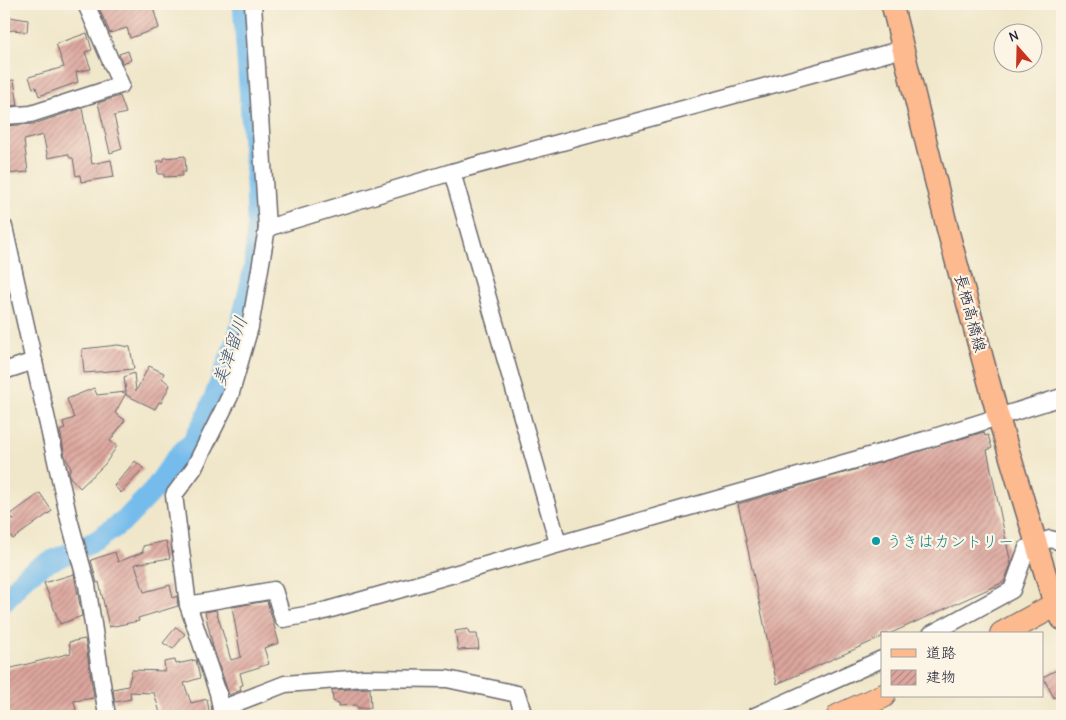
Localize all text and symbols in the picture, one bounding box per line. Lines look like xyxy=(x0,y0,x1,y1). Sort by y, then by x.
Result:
north arrow xyxy=(994,22,1044,72)
text: N xyxy=(1007,27,1021,46)
street label: 長栖高橋線 xyxy=(951,272,989,354)
water label: 美津留川 xyxy=(209,314,252,389)
place label: うきはカントリー xyxy=(886,533,1014,551)
marker: うきはカントリー xyxy=(870,535,882,547)
legend xyxy=(881,632,1044,698)
text: 道路 xyxy=(926,644,956,662)
text: 建物 xyxy=(926,668,956,686)

